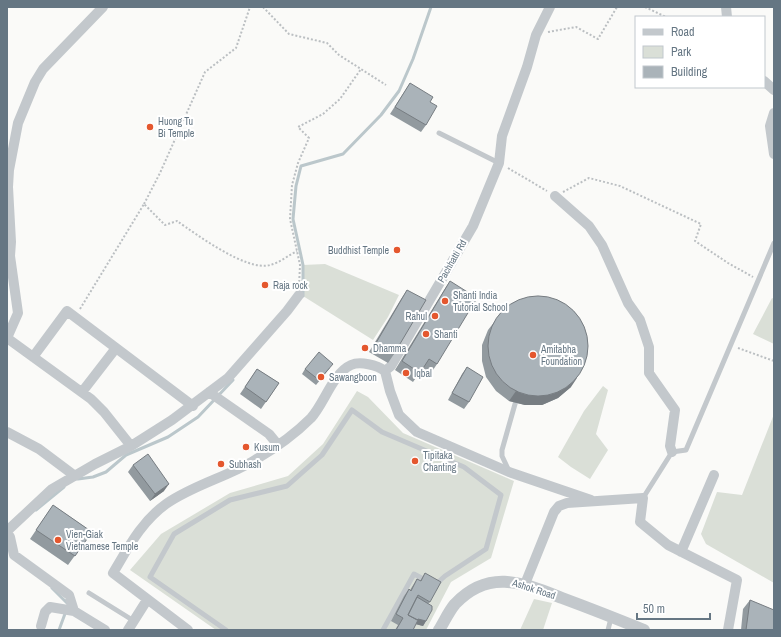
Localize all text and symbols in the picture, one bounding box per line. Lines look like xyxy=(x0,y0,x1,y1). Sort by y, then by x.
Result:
legend xyxy=(635,16,765,88)
text: Road xyxy=(671,24,695,40)
text: Park xyxy=(671,44,691,60)
text: Building xyxy=(671,64,708,80)
place label: Huong Tu Bi Temple xyxy=(158,115,195,140)
marker: Huong Tu Bi Temple xyxy=(145,122,155,132)
street label: Pachhatti Rd xyxy=(435,237,469,285)
place label: Buddhist Temple xyxy=(328,244,389,257)
marker: Buddhist Temple xyxy=(392,245,402,255)
place label: Raja rock xyxy=(273,279,309,292)
marker: Raja rock xyxy=(260,280,270,290)
place label: Shanti India Tutorial School xyxy=(453,289,508,314)
marker: Shanti India Tutorial School xyxy=(440,296,450,306)
place label: Rahul xyxy=(406,310,427,323)
marker: Rahul xyxy=(430,311,440,321)
place label: Shanti xyxy=(434,328,458,341)
marker: Shanti xyxy=(421,329,431,339)
place label: Dhamma xyxy=(373,342,407,355)
marker: Dhamma xyxy=(360,343,370,353)
place label: Amitabha Foundation xyxy=(540,343,582,368)
marker: Amitabha Foundation xyxy=(528,350,538,360)
place label: Iqbal xyxy=(414,367,432,380)
marker: Iqbal xyxy=(401,368,411,378)
place label: Sawangboon xyxy=(329,371,377,384)
marker: Sawangboon xyxy=(316,372,326,382)
place label: Kusum xyxy=(254,441,280,454)
marker: Kusum xyxy=(241,442,251,452)
place label: Tipitaka Chanting xyxy=(423,449,457,474)
marker: Tipitaka Chanting xyxy=(410,456,420,466)
place label: Subhash xyxy=(229,458,261,471)
marker: Subhash xyxy=(216,459,226,469)
place label: Vien-Giak Vietnamese Temple xyxy=(66,528,139,553)
marker: Vien-Giak Vietnamese Temple xyxy=(53,535,63,545)
street label: Ashok Road xyxy=(510,576,557,602)
scale bar xyxy=(637,595,710,621)
text: 50 m xyxy=(643,601,665,617)

